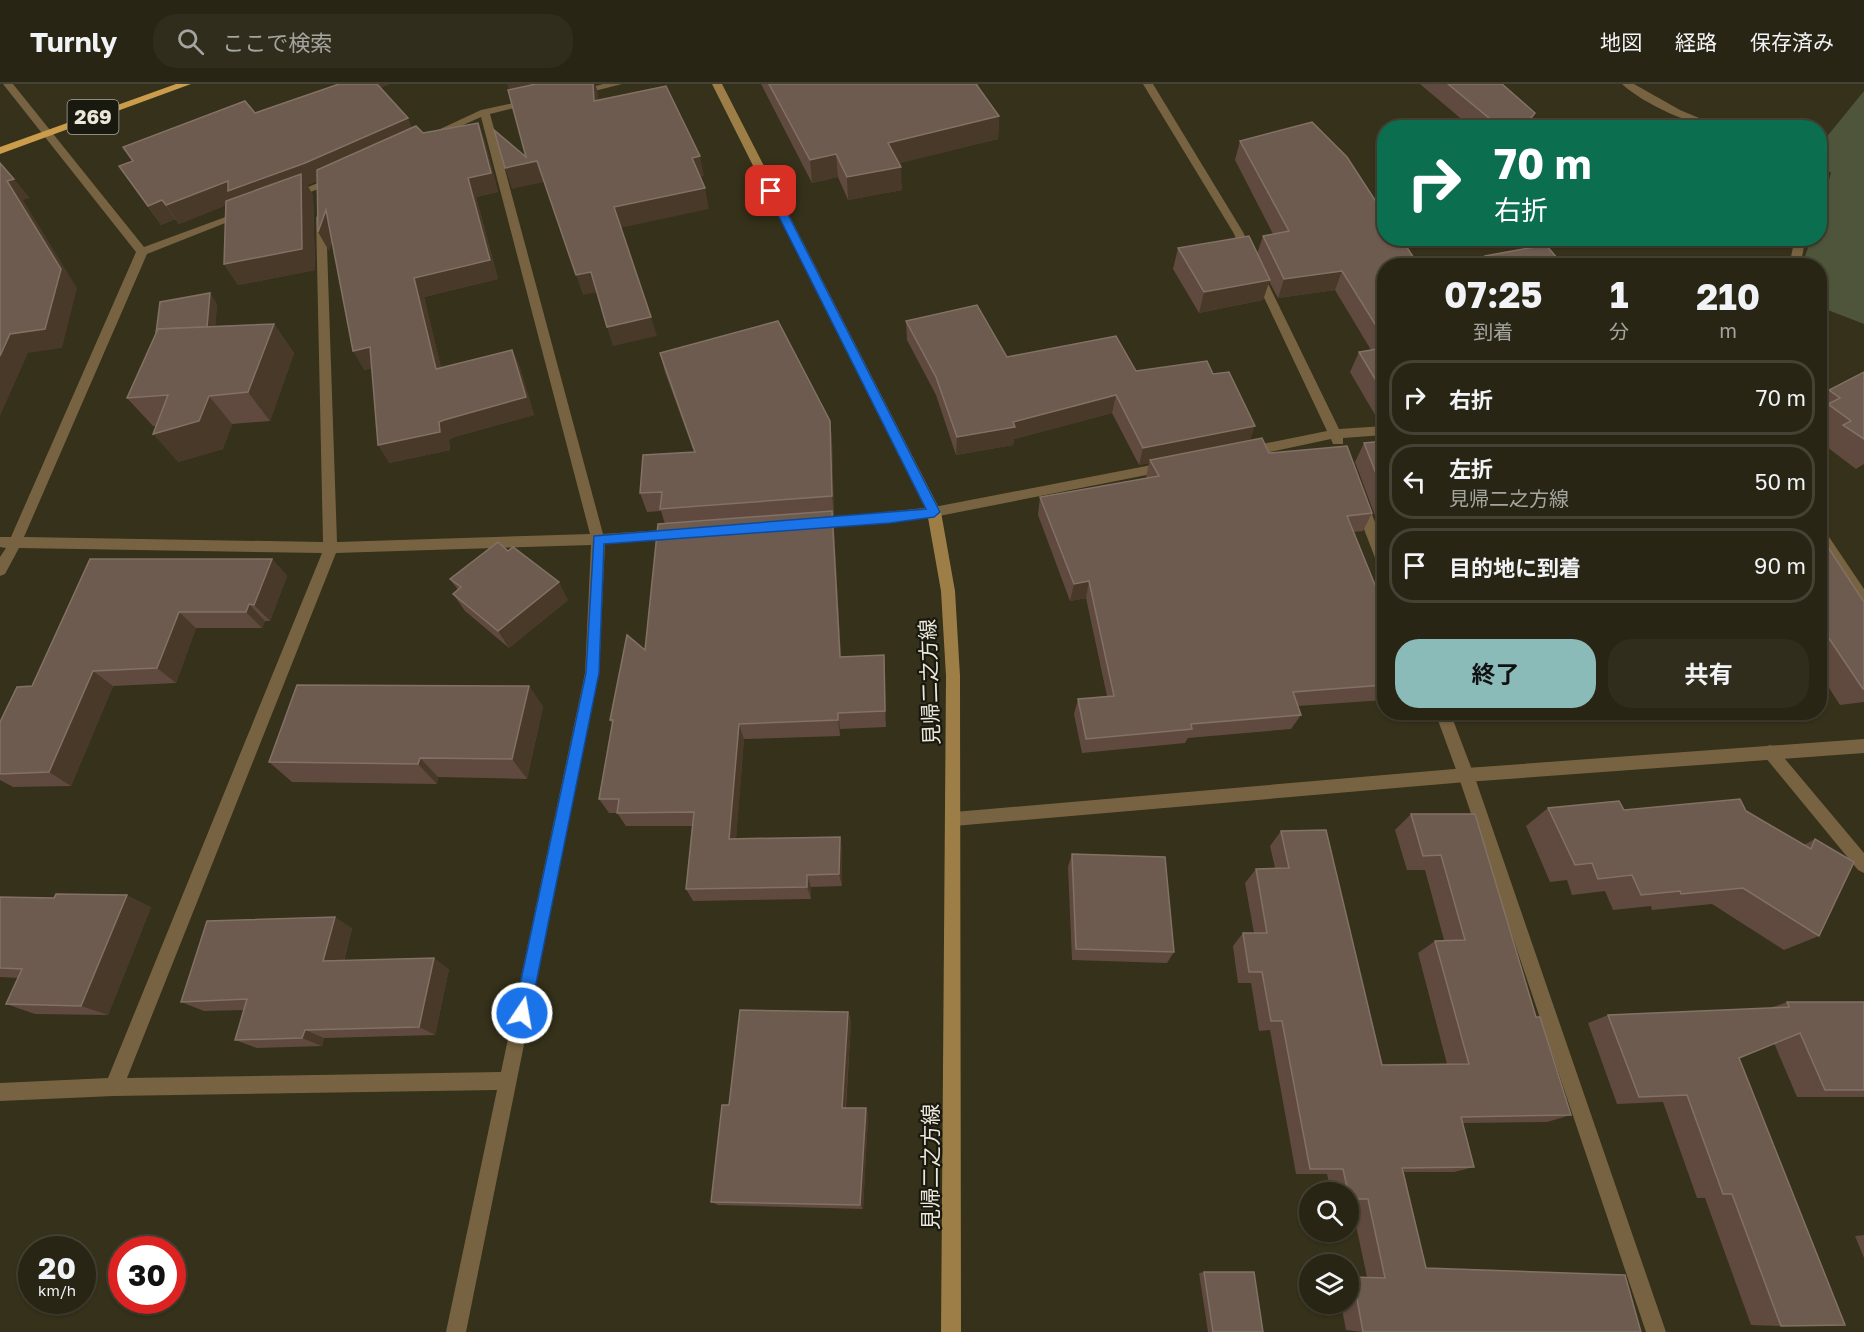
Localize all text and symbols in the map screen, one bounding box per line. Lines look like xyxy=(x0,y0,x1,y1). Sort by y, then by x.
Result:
search box xyxy=(153,14,573,68)
text: Turnly xyxy=(30,25,117,58)
icon: search xyxy=(174,25,207,58)
text: ここで検索 xyxy=(222,29,332,56)
text: 地図 xyxy=(1600,29,1642,55)
text: 経路 xyxy=(1675,29,1717,55)
text: 保存済み xyxy=(1750,29,1834,55)
road number: 269 xyxy=(68,100,118,134)
text: 70 m xyxy=(1494,138,1591,188)
icon: right xyxy=(1395,144,1473,222)
pin xyxy=(745,165,796,216)
icon: arrive xyxy=(754,174,787,207)
text: 右折 xyxy=(1494,194,1548,226)
text: 07:25 xyxy=(1444,273,1542,316)
text: 1 xyxy=(1610,273,1629,316)
text: 210 xyxy=(1696,275,1760,318)
text: m xyxy=(1719,318,1737,342)
text: 到着 xyxy=(1473,319,1513,343)
text: 分 xyxy=(1609,319,1629,343)
icon: right xyxy=(1398,381,1431,414)
text: 70 m xyxy=(1756,384,1806,411)
text: 右折 xyxy=(1449,386,1493,413)
text: 左折 xyxy=(1449,455,1493,482)
icon: left xyxy=(1398,465,1431,498)
text: 50 m xyxy=(1755,468,1806,495)
text: 見帰二之方線 xyxy=(1449,486,1569,510)
icon: arrive xyxy=(1398,549,1431,582)
text: 90 m xyxy=(1754,552,1806,579)
text: 目的地に到着 xyxy=(1449,554,1581,581)
street label: 見帰二之方線 xyxy=(914,619,944,745)
button: 終了 xyxy=(1395,639,1596,708)
button: 共有 xyxy=(1608,639,1809,708)
position arrow xyxy=(490,981,554,1045)
street label: 見帰二之方線 xyxy=(917,1104,943,1230)
map controls xyxy=(1299,1182,1359,1314)
button: search xyxy=(1299,1182,1359,1242)
speed limit sign: 30 xyxy=(108,1236,186,1314)
text: 20 xyxy=(38,1250,76,1286)
button: layers xyxy=(1299,1254,1359,1314)
text: km/h xyxy=(38,1281,76,1299)

